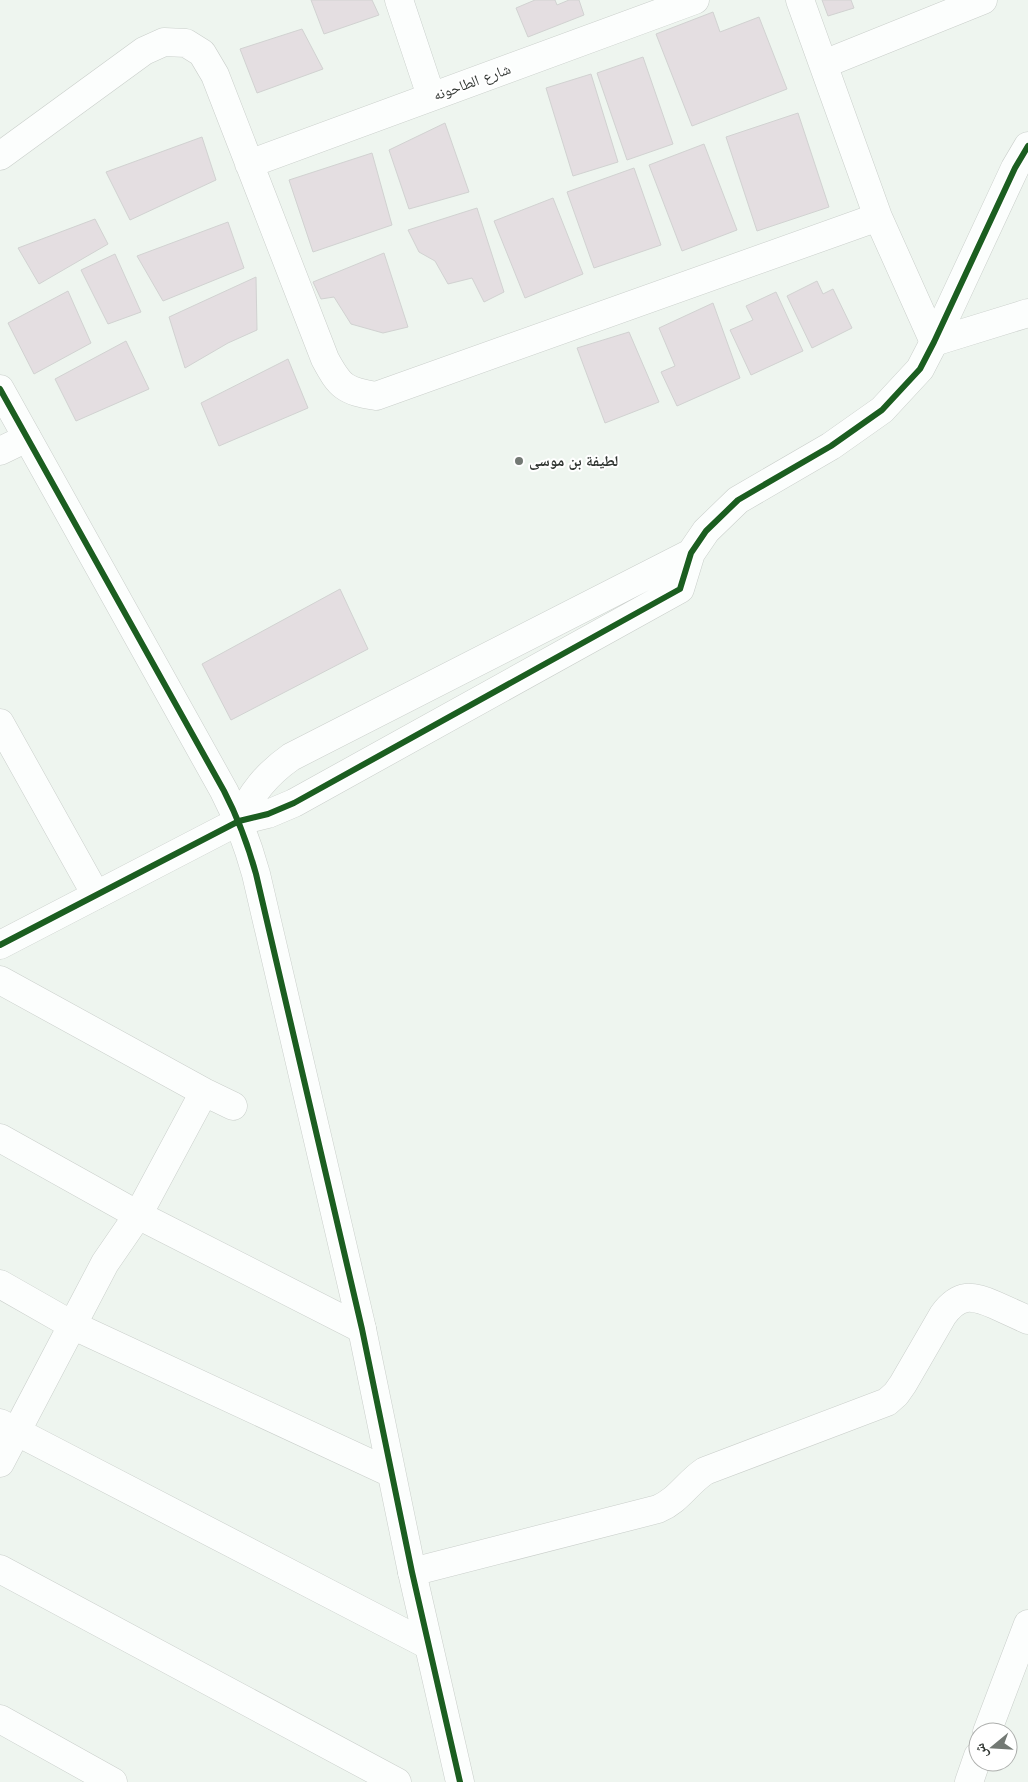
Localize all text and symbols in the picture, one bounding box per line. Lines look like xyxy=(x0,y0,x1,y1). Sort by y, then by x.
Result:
street label: شارع الطاحونه xyxy=(431,60,514,105)
place label: لطيفة بن موسى xyxy=(529,452,618,470)
marker: لطيفة بن موسى xyxy=(513,455,525,467)
north arrow xyxy=(968,1722,1018,1772)
text: ش xyxy=(971,1741,991,1761)

